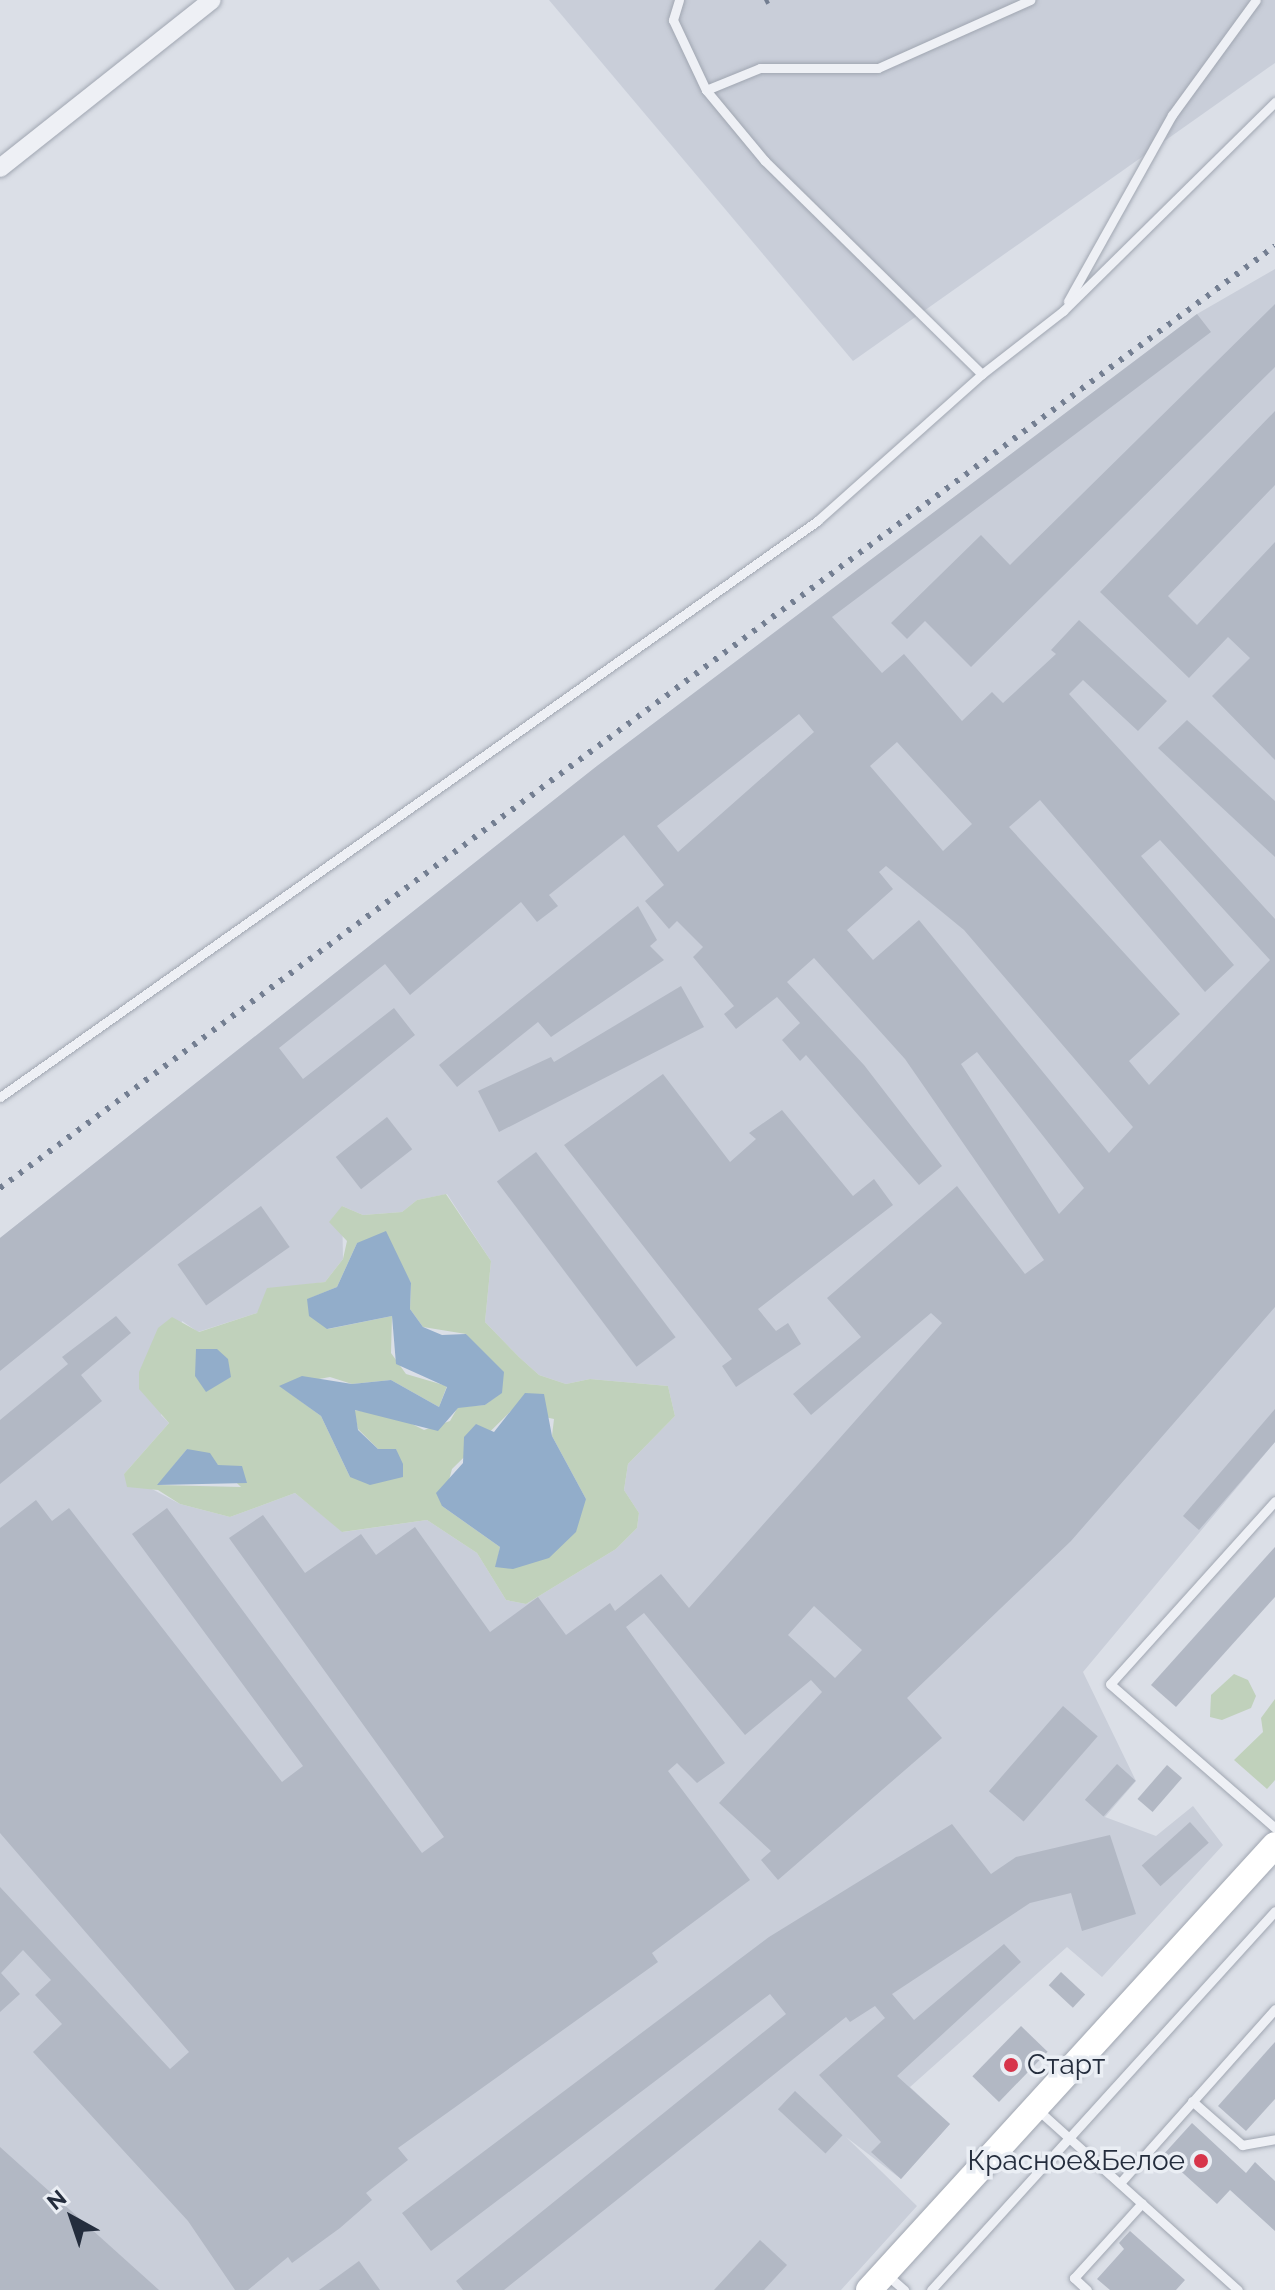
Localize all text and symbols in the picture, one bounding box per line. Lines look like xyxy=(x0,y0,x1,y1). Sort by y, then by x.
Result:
place label: Старт xyxy=(1027,2048,1105,2082)
marker: Старт xyxy=(1002,2056,1020,2074)
place label: Красное&Белое xyxy=(968,2144,1185,2178)
marker: Красное&Белое xyxy=(1192,2152,1210,2170)
north arrow xyxy=(32,2178,112,2258)
text: N xyxy=(42,2184,71,2215)

